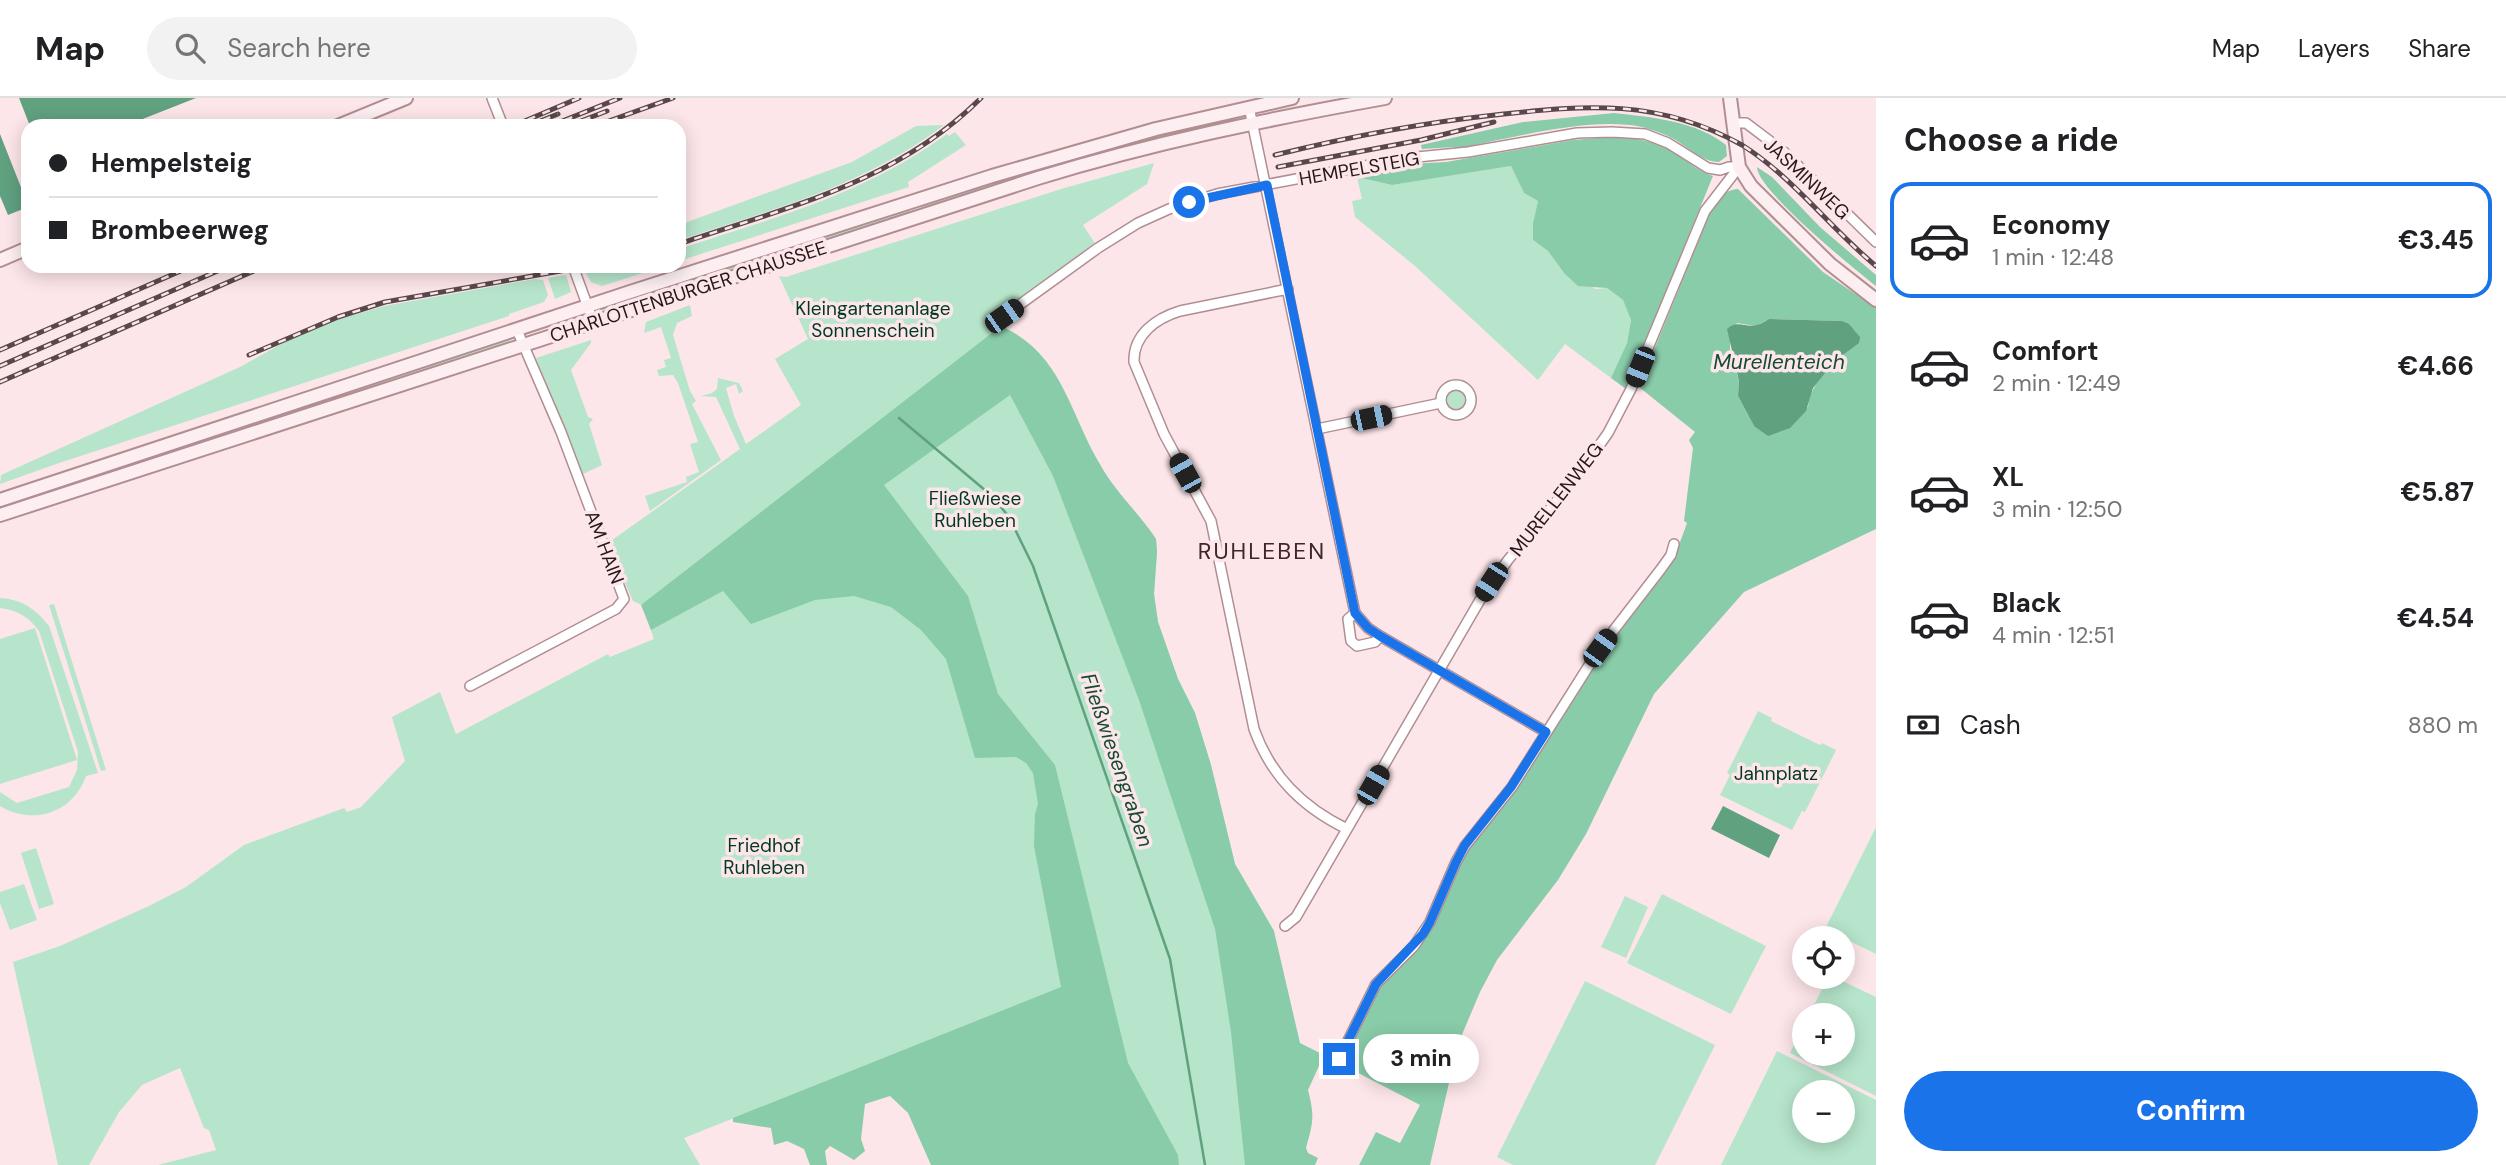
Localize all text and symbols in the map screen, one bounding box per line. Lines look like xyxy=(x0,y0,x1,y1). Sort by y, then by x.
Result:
search box xyxy=(147,17,637,80)
text: Map xyxy=(35,27,105,70)
icon: search xyxy=(171,29,209,67)
text: Search here xyxy=(227,31,371,65)
text: Map xyxy=(2212,33,2260,64)
text: Layers xyxy=(2298,33,2370,64)
text: Share xyxy=(2408,33,2471,64)
text: Choose a ride xyxy=(1904,119,2119,161)
street label: JASMINWEG xyxy=(1758,132,1855,225)
text: Hempelsteig xyxy=(91,146,252,180)
street label: HEMPELSTEIG xyxy=(1297,146,1421,191)
route start xyxy=(1173,186,1205,218)
text: Economy xyxy=(1992,208,2110,242)
icon: car xyxy=(1908,209,1971,272)
text: Brombeerweg xyxy=(91,213,269,247)
text: €3.45 xyxy=(2398,223,2474,257)
street label: CHARLOTTENBURGER CHAUSSEE xyxy=(547,235,830,348)
text: 1 min · 12:48 xyxy=(1992,242,2114,272)
car xyxy=(981,295,1028,337)
park label: Kleingartenanlage Sonnenschein xyxy=(795,296,951,343)
text: Comfort xyxy=(1992,334,2098,368)
icon: car xyxy=(1908,335,1971,398)
car xyxy=(1623,344,1658,390)
water label: Murellenteich xyxy=(1713,348,1845,376)
text: €4.66 xyxy=(2398,349,2474,383)
text: 2 min · 12:49 xyxy=(1992,368,2121,398)
car xyxy=(1349,403,1394,433)
street label: MURELLENWEG xyxy=(1504,437,1609,561)
car xyxy=(1166,450,1205,496)
text: XL xyxy=(1992,460,2024,494)
icon: car xyxy=(1908,461,1971,524)
text: €5.87 xyxy=(2401,475,2474,509)
park label: Fließwiese Ruhleben xyxy=(929,486,1021,533)
text: 3 min · 12:50 xyxy=(1992,494,2123,524)
street label: AM HAIN xyxy=(579,507,630,587)
district label: RUHLEBEN xyxy=(1198,536,1326,566)
car xyxy=(1471,559,1512,605)
text: Black xyxy=(1992,586,2062,620)
icon: car xyxy=(1908,587,1971,650)
text: €4.54 xyxy=(2397,601,2474,635)
text: 4 min · 12:51 xyxy=(1992,620,2114,650)
car xyxy=(1580,625,1621,671)
water label: Fließwiesengraben xyxy=(1074,669,1160,851)
icon: cash xyxy=(1904,706,1942,744)
text: Cash xyxy=(1960,708,2021,742)
text: 880 m xyxy=(2408,710,2478,740)
park label: Jahnplatz xyxy=(1734,761,1818,786)
car xyxy=(1354,762,1393,808)
park label: Friedhof Ruhleben xyxy=(723,833,805,880)
map controls xyxy=(1792,926,1855,1143)
button: locate xyxy=(1792,926,1855,989)
button: + xyxy=(1792,1003,1855,1066)
callout: 3 min xyxy=(1364,1034,1479,1084)
route end xyxy=(1323,1043,1355,1075)
text: 3 min xyxy=(1390,1043,1452,1073)
button: Confirm xyxy=(1904,1071,2478,1151)
button: − xyxy=(1792,1080,1855,1143)

